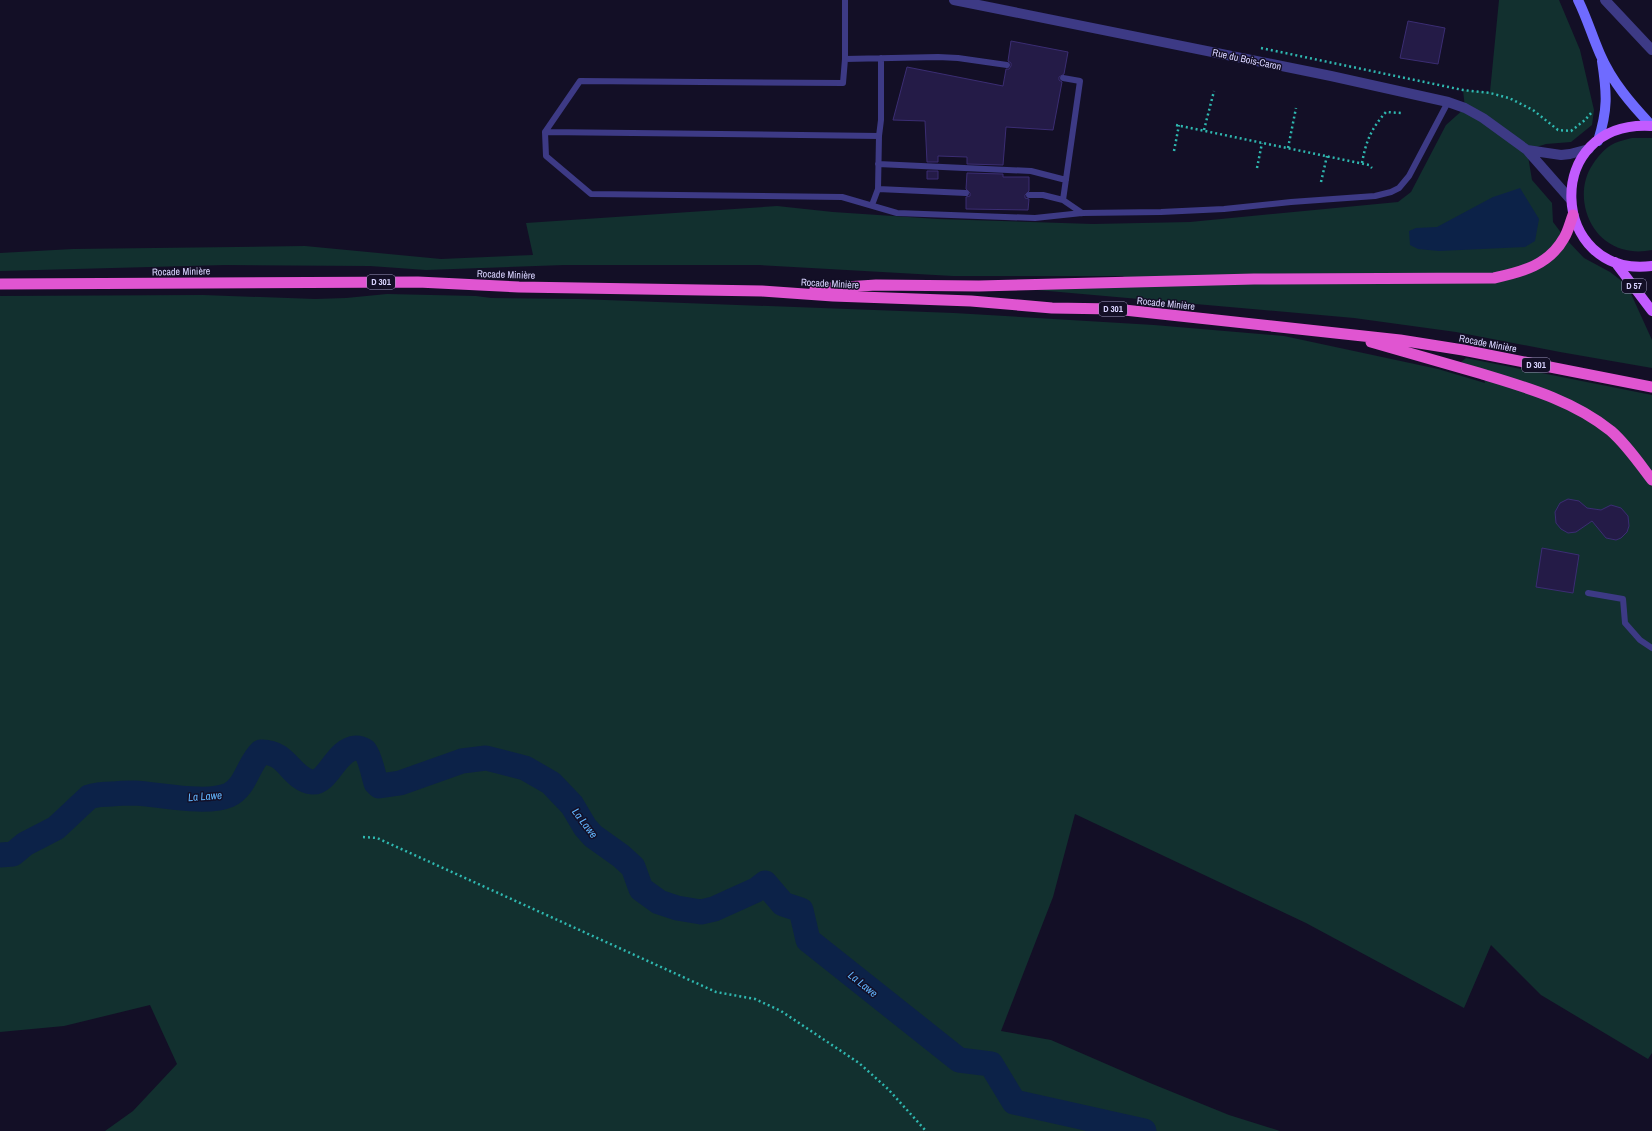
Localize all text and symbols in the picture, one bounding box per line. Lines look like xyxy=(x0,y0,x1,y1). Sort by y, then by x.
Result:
street label: Rue du Bois-Caron xyxy=(1211,46,1283,73)
street label: Rocade Minière xyxy=(152,264,211,279)
street label: Rocade Minière xyxy=(477,267,536,282)
road number: D 301 xyxy=(367,275,395,289)
street label: Rocade Minière xyxy=(801,275,860,292)
road number: D 57 xyxy=(1622,279,1646,293)
street label: Rocade Minière xyxy=(1136,294,1196,313)
road number: D 301 xyxy=(1099,302,1127,316)
street label: Rocade Minière xyxy=(1458,332,1518,356)
road number: D 301 xyxy=(1522,358,1550,372)
water label: La Lawe xyxy=(187,788,223,804)
water label: La Lawe xyxy=(569,805,601,841)
water label: La Lawe xyxy=(845,968,881,1000)

